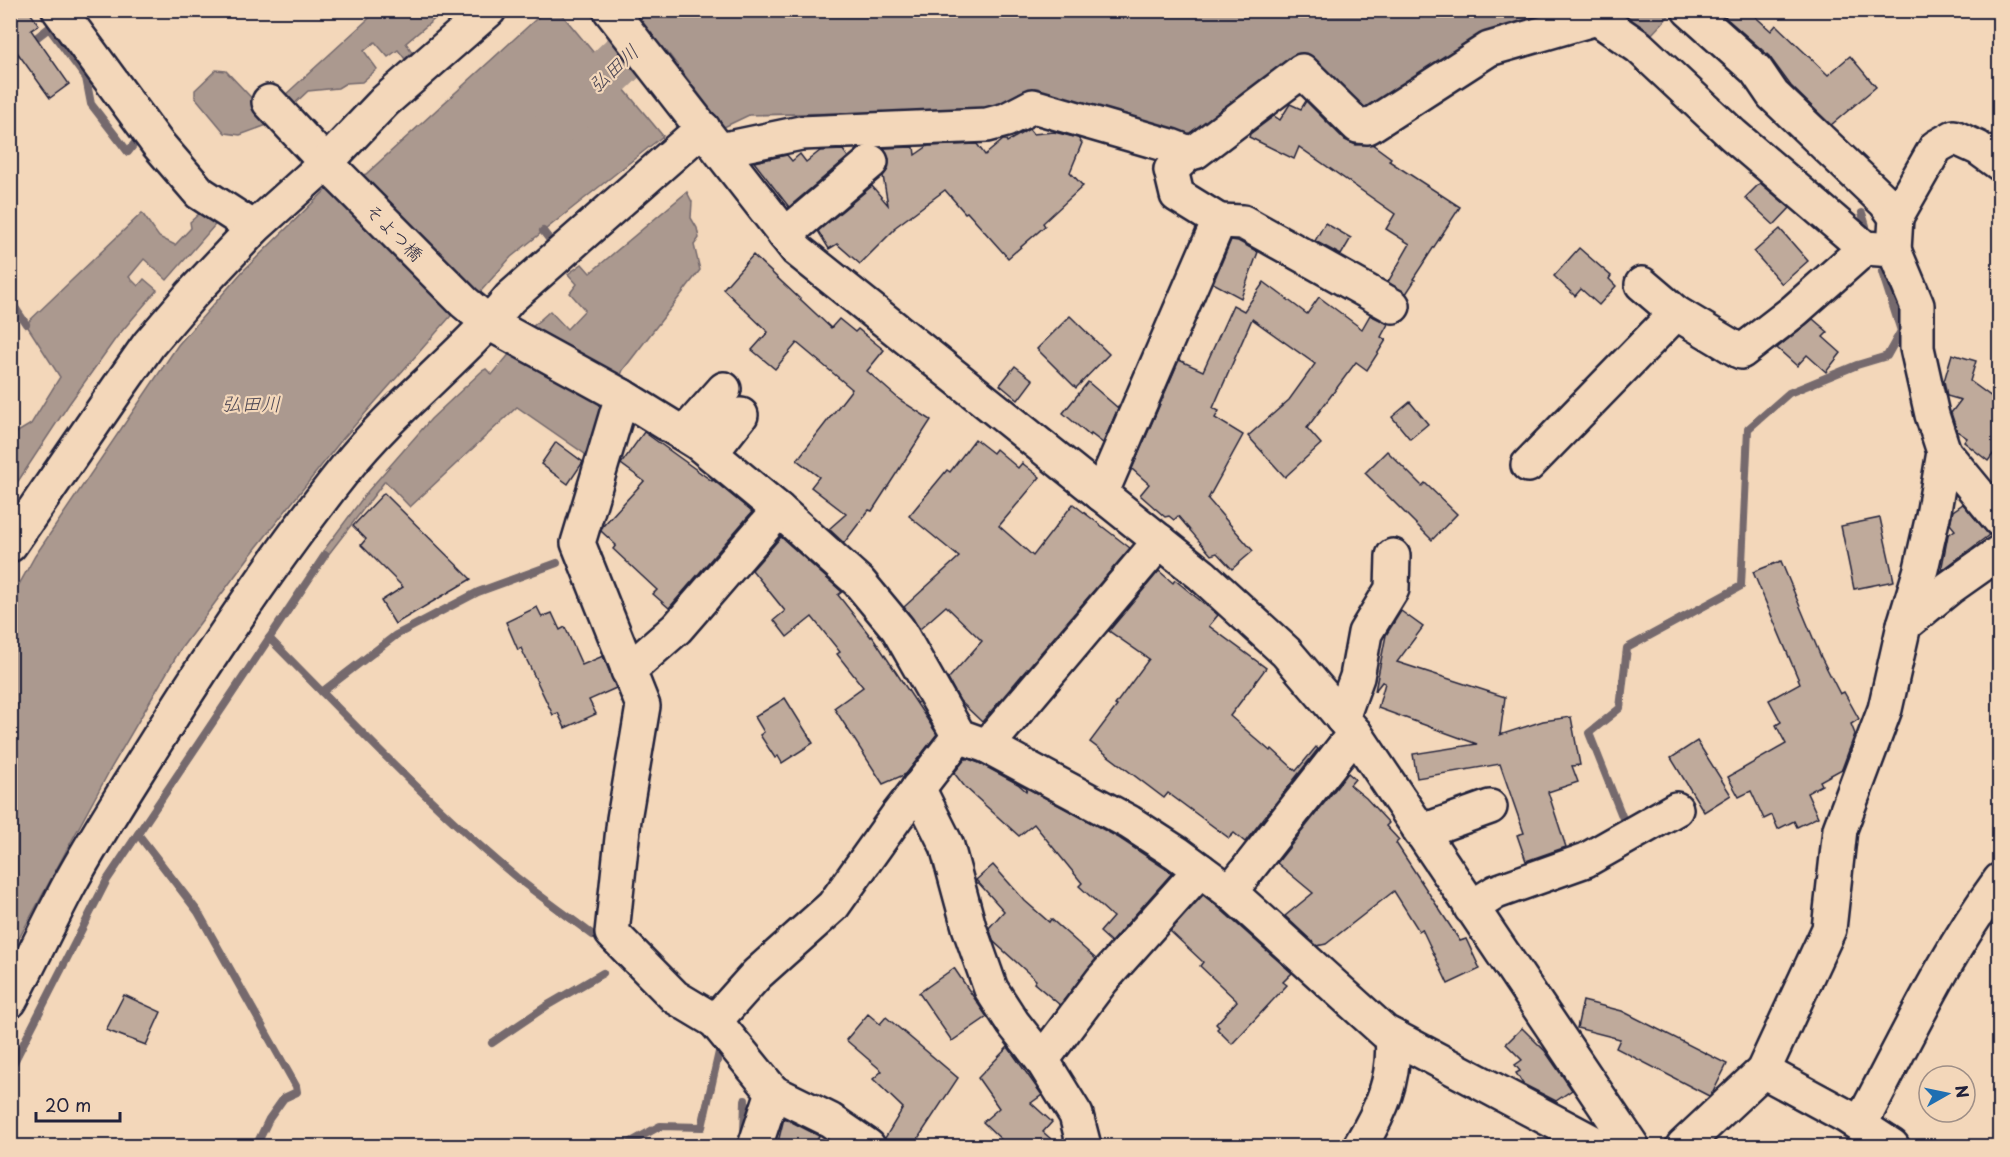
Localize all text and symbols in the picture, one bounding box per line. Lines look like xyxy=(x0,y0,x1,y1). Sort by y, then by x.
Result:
water label: 弘田川 xyxy=(581,37,645,99)
street label: そよつ橋 xyxy=(360,197,430,267)
water label: 弘田川 xyxy=(221,388,281,418)
north arrow xyxy=(1917,1064,1977,1124)
text: N xyxy=(1950,1083,1976,1100)
scale bar xyxy=(36,1085,120,1123)
text: 20 m xyxy=(45,1091,91,1118)

